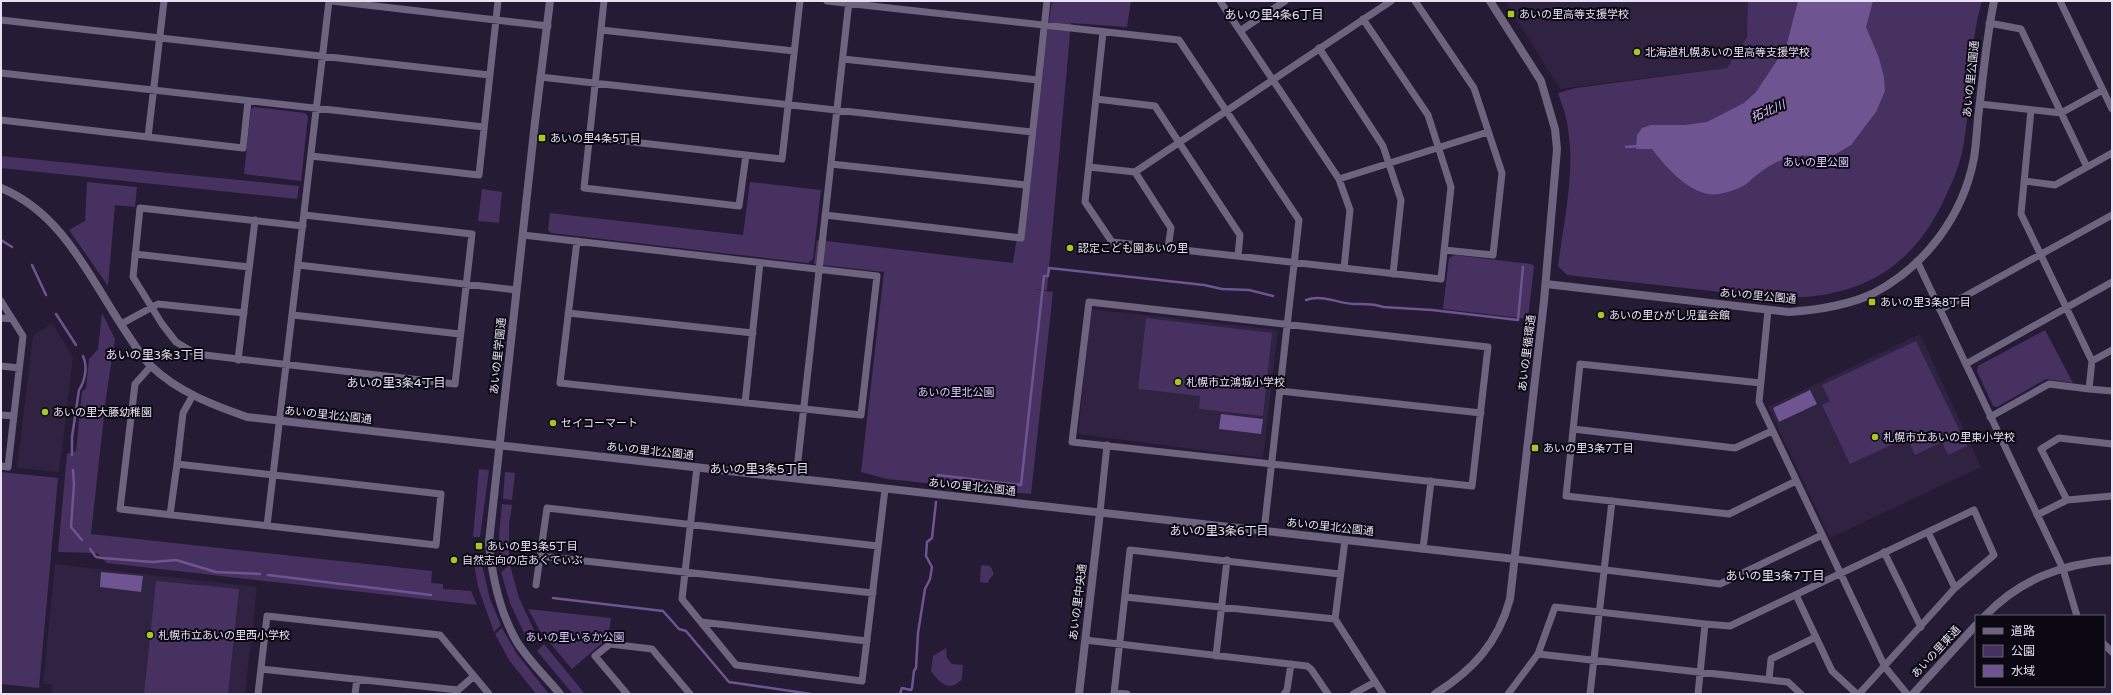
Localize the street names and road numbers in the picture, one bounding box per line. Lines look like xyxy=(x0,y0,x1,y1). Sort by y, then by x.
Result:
street label: あいの里公園通 xyxy=(1961,40,1981,118)
street label: あいの里公園通 xyxy=(1719,286,1797,306)
street label: あいの里循環通 xyxy=(1516,314,1538,392)
street label: あいの里学園通 xyxy=(488,317,508,395)
street label: あいの里北公園通 xyxy=(284,404,372,426)
street label: あいの里北公園通 xyxy=(606,440,694,462)
street label: あいの里北公園通 xyxy=(928,476,1016,498)
street label: あいの里北公園通 xyxy=(1286,516,1374,538)
street label: あいの里中央通 xyxy=(1067,563,1089,641)
street label: あいの里東通 xyxy=(1909,623,1963,681)

